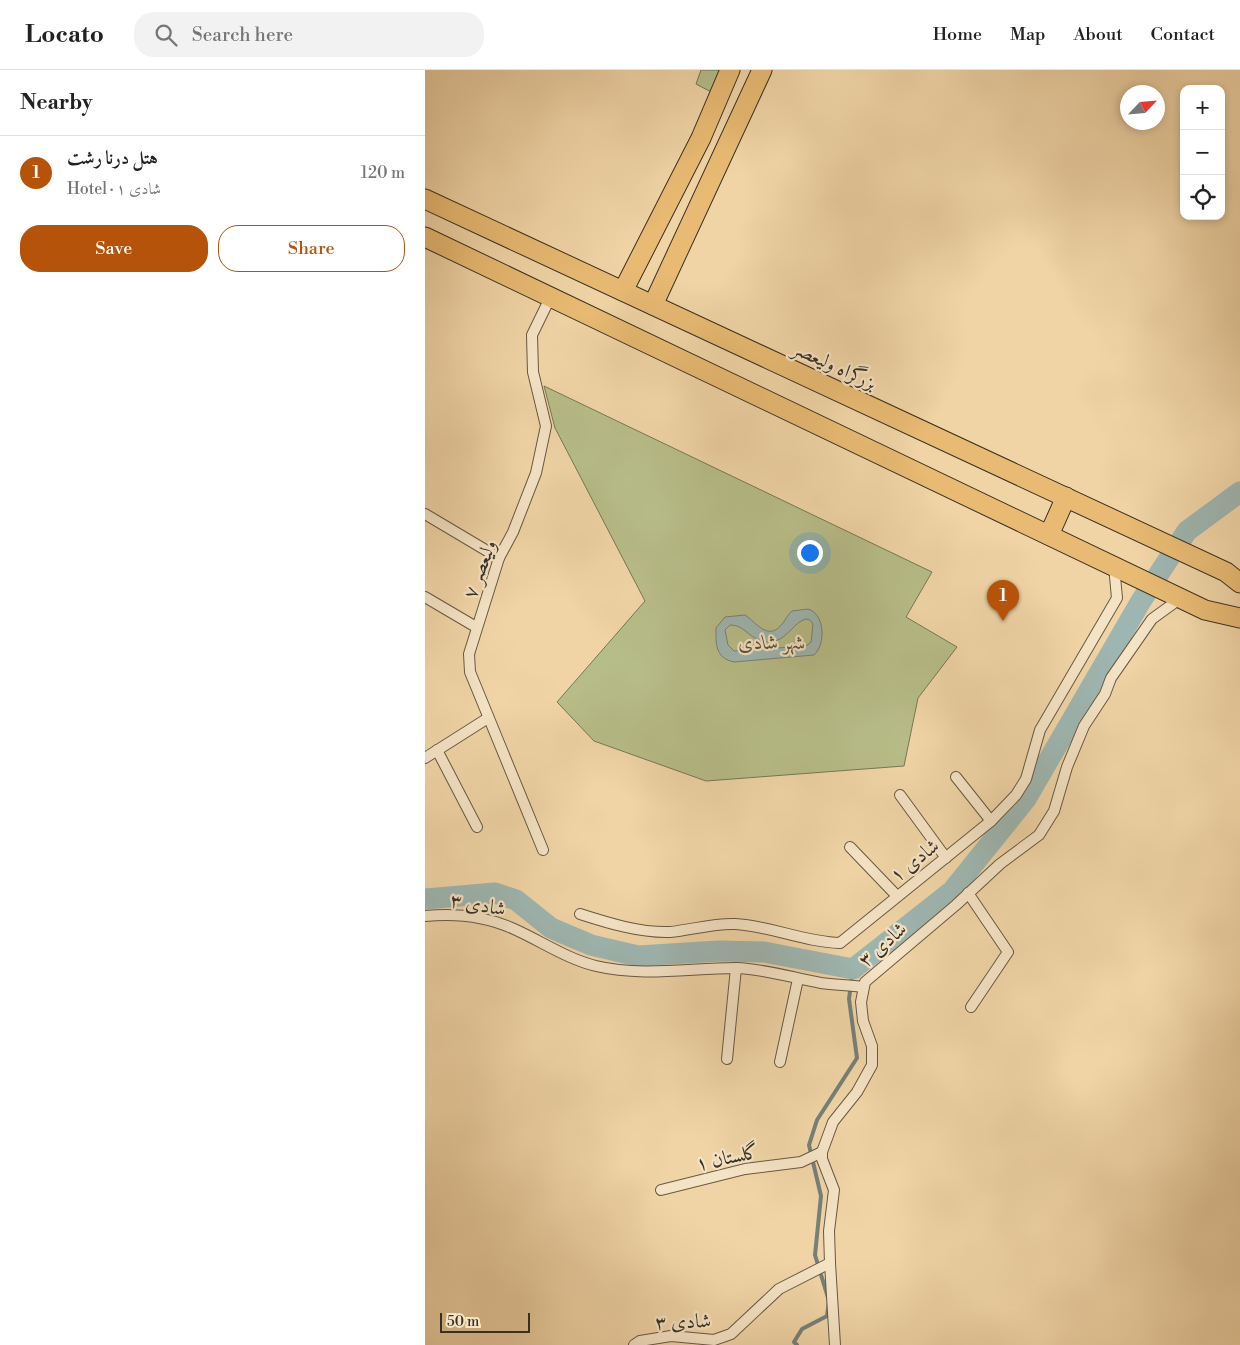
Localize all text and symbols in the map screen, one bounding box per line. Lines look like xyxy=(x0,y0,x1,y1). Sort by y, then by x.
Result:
search box xyxy=(134,12,484,57)
text: Locato xyxy=(25,20,104,50)
icon: search xyxy=(152,21,180,49)
text: Search here xyxy=(192,23,293,47)
text: Home xyxy=(933,23,982,46)
text: Map xyxy=(1010,23,1046,46)
text: About xyxy=(1074,23,1123,46)
text: Contact xyxy=(1151,23,1215,46)
north arrow xyxy=(1120,85,1165,130)
map controls xyxy=(1180,85,1225,220)
button: + xyxy=(1180,85,1225,130)
text: Nearby xyxy=(20,90,93,116)
button: − xyxy=(1180,130,1225,175)
text: هتل درنا رشت xyxy=(67,146,158,170)
text: 1 xyxy=(32,163,40,183)
text: 120 m xyxy=(361,163,405,183)
button: locate xyxy=(1180,175,1225,220)
text: Hotel · شادی ۱ xyxy=(67,179,161,199)
button: Save xyxy=(20,225,208,272)
button: Share xyxy=(218,225,405,272)
street label: بزرگراه ولیعصر xyxy=(787,334,881,397)
street label: ولیعصر ۷ xyxy=(458,537,503,602)
your location xyxy=(797,540,823,566)
pin: 1 xyxy=(987,580,1019,621)
park label: شهر شادی xyxy=(738,631,806,656)
street label: شادی ۱ xyxy=(885,834,945,888)
street label: شادی ۳ xyxy=(448,888,508,923)
street label: شادی ۳ xyxy=(854,917,912,973)
street label: گلستان ۱ xyxy=(693,1139,761,1177)
street label: شادی ۳ xyxy=(655,1309,711,1336)
scale bar xyxy=(440,1310,530,1333)
text: 50 m xyxy=(447,1313,479,1331)

